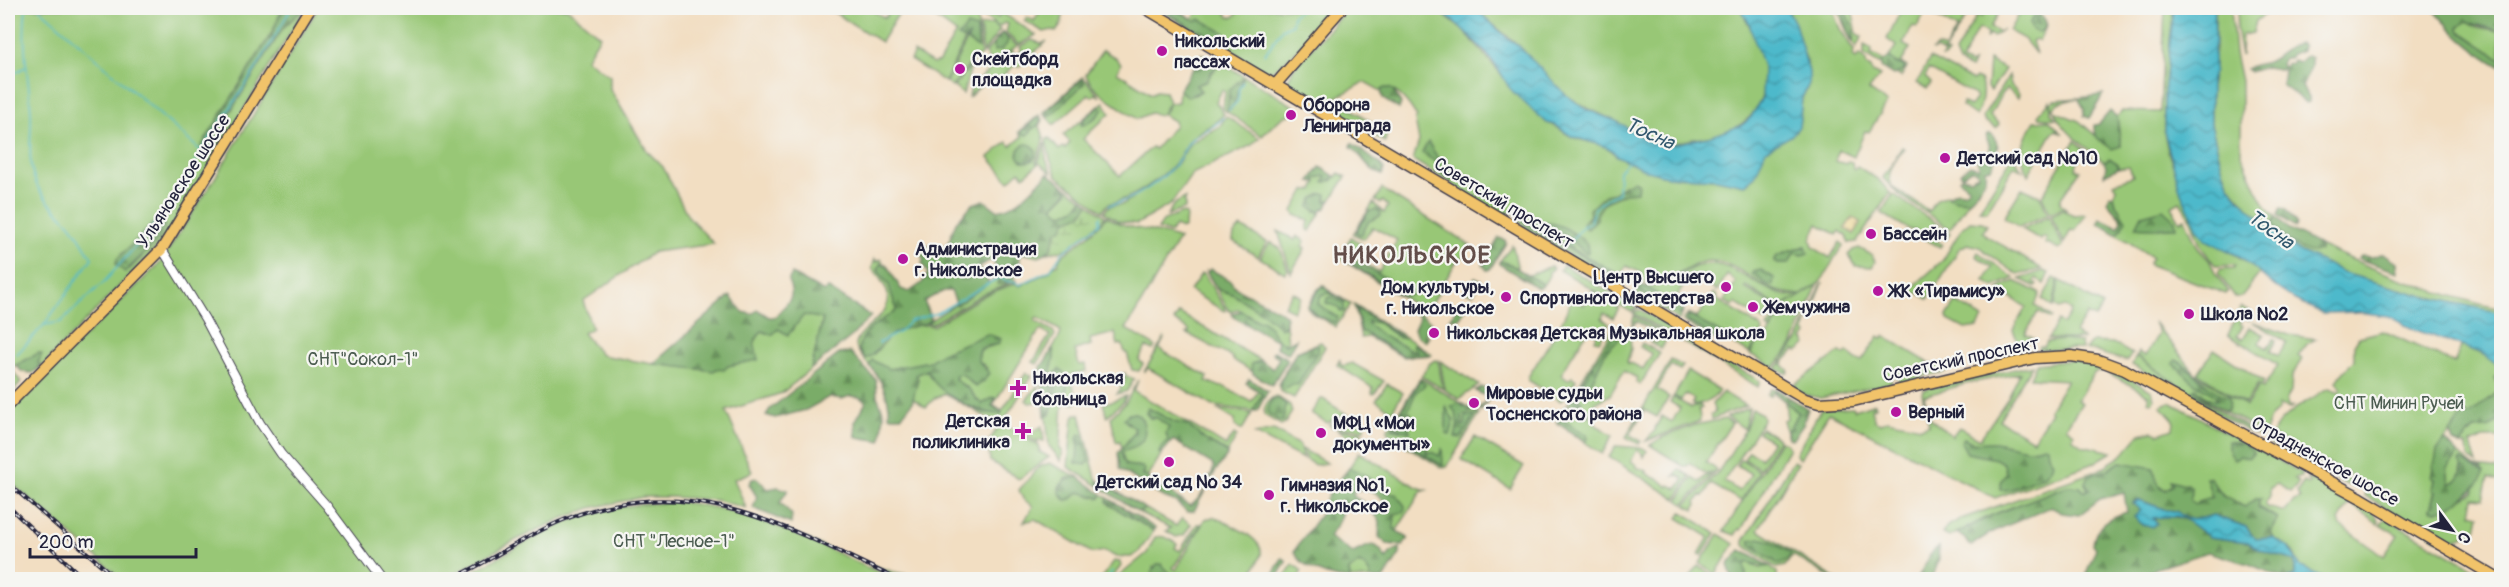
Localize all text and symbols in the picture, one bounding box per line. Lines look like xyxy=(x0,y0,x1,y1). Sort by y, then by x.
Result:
place label: Никольский пассаж xyxy=(1174,30,1265,74)
marker: Никольский пассаж xyxy=(1155,44,1169,58)
place label: Скейтборд площадка xyxy=(972,48,1058,92)
marker: Скейтборд площадка xyxy=(953,62,967,76)
place label: Оборона Ленинграда xyxy=(1302,94,1391,138)
marker: Оборона Ленинграда xyxy=(1284,108,1298,122)
street label: Ульяновское шоссе xyxy=(132,110,235,253)
water label: Тосна xyxy=(1621,112,1680,156)
place label: Детский сад №10 xyxy=(1956,147,2098,170)
marker: Детский сад №10 xyxy=(1938,151,1952,165)
street label: Советский проспект xyxy=(1430,153,1578,254)
water label: Тосна xyxy=(2243,204,2300,256)
place label: Бассейн xyxy=(1883,223,1947,246)
marker: Бассейн xyxy=(1864,227,1878,241)
place label: Администрация г. Никольское xyxy=(914,238,1037,282)
district label: НИКОЛЬСКОЕ xyxy=(1333,241,1491,270)
marker: Администрация г. Никольское xyxy=(896,252,910,266)
place label: Центр Высшего Спортивного Мастерства xyxy=(1520,266,1715,310)
place label: Дом культуры, г. Никольское xyxy=(1381,276,1495,320)
marker: Центр Высшего Спортивного Мастерства xyxy=(1719,280,1733,294)
place label: ЖК «Тирамису» xyxy=(1887,280,2006,303)
marker: ЖК «Тирамису» xyxy=(1871,284,1885,298)
marker: Дом культуры, г. Никольское xyxy=(1499,290,1513,304)
place label: Жемчужина xyxy=(1762,296,1851,319)
marker: Жемчужина xyxy=(1746,300,1760,314)
place label: Школа №2 xyxy=(2200,303,2288,326)
marker: Школа №2 xyxy=(2182,307,2196,321)
place label: Никольская Детская Музыкальная школа xyxy=(1446,322,1765,345)
marker: Никольская Детская Музыкальная школа xyxy=(1427,326,1441,340)
street label: Советский проспект xyxy=(1881,332,2041,387)
park label: СНТ"Сокол-1" xyxy=(307,348,419,371)
place label: Никольская больница xyxy=(1032,367,1123,411)
marker: Никольская больница xyxy=(1009,379,1027,397)
place label: Мировые судьи Тосненского района xyxy=(1485,382,1643,426)
park label: СНТ Минин Ручей xyxy=(2334,392,2464,415)
marker: Мировые судьи Тосненского района xyxy=(1467,396,1481,410)
place label: Верный xyxy=(1908,401,1965,424)
marker: Верный xyxy=(1889,405,1903,419)
place label: Детская поликлиника xyxy=(912,410,1011,454)
street label: Отрадненское шоссе xyxy=(2247,411,2403,512)
place label: МФЦ «Мои документы» xyxy=(1332,412,1431,456)
marker: Детская поликлиника xyxy=(1014,422,1032,440)
marker: МФЦ «Мои документы» xyxy=(1314,426,1328,440)
marker: Детский сад № 34 xyxy=(1162,455,1176,469)
place label: Детский сад № 34 xyxy=(1095,471,1243,494)
place label: Гимназия №1, г. Никольское xyxy=(1280,474,1389,518)
marker: Гимназия №1, г. Никольское xyxy=(1262,488,1276,502)
north arrow xyxy=(2422,500,2482,560)
scale bar xyxy=(30,521,196,559)
text: С xyxy=(2453,528,2475,547)
park label: СНТ "Лесное-1" xyxy=(613,530,735,553)
text: 200 m xyxy=(39,531,94,554)

